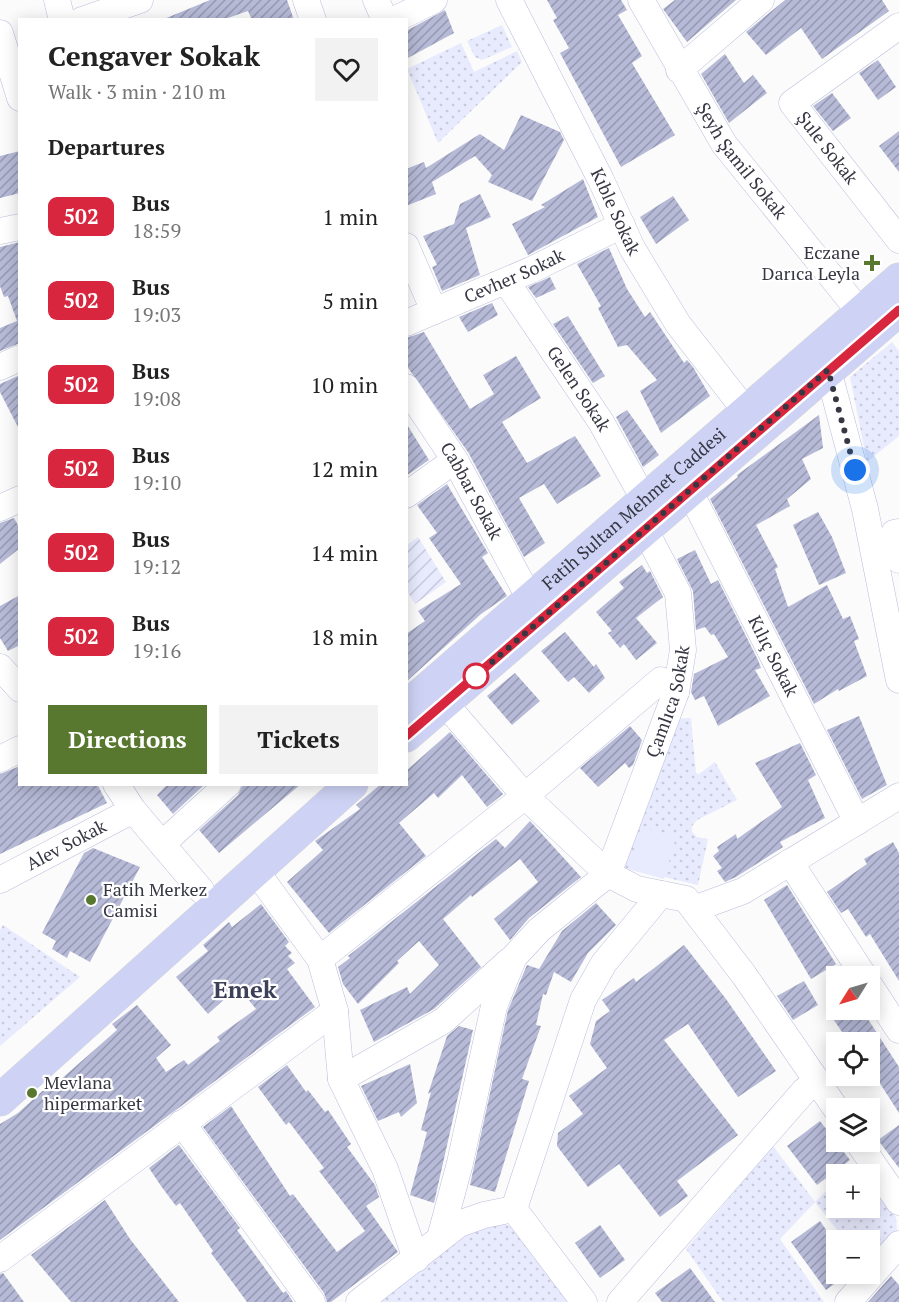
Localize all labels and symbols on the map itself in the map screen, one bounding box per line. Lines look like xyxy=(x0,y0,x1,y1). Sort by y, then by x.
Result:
street label: Şeyh Şamil Sokak xyxy=(692,98,793,224)
street label: Şule Sokak xyxy=(792,106,864,189)
street label: Kıble Sokak xyxy=(586,164,647,260)
place label: Eczane Darıca Leyla xyxy=(762,240,860,285)
street label: Cevher Sokak xyxy=(460,242,569,308)
marker: Eczane Darıca Leyla xyxy=(865,256,879,270)
street label: Gelen Sokak xyxy=(542,341,617,436)
street label: Fatih Sultan Mehmet Caddesi xyxy=(536,422,730,595)
street label: Cabbar Sokak xyxy=(435,437,509,544)
your location xyxy=(840,455,870,485)
street label: Kılıç Sokak xyxy=(743,611,805,701)
street label: Çamlıca Sokak xyxy=(640,643,695,761)
unlabelled marker xyxy=(463,663,489,689)
street label: Alev Sokak xyxy=(22,813,111,875)
place label: Fatih Merkez Camisi xyxy=(103,877,207,922)
marker: Fatih Merkez Camisi xyxy=(84,893,98,907)
north arrow xyxy=(826,966,880,1020)
district label: Emek xyxy=(213,973,277,1005)
place label: Mevlana hipermarket xyxy=(44,1070,143,1115)
marker: Mevlana hipermarket xyxy=(25,1086,39,1100)

